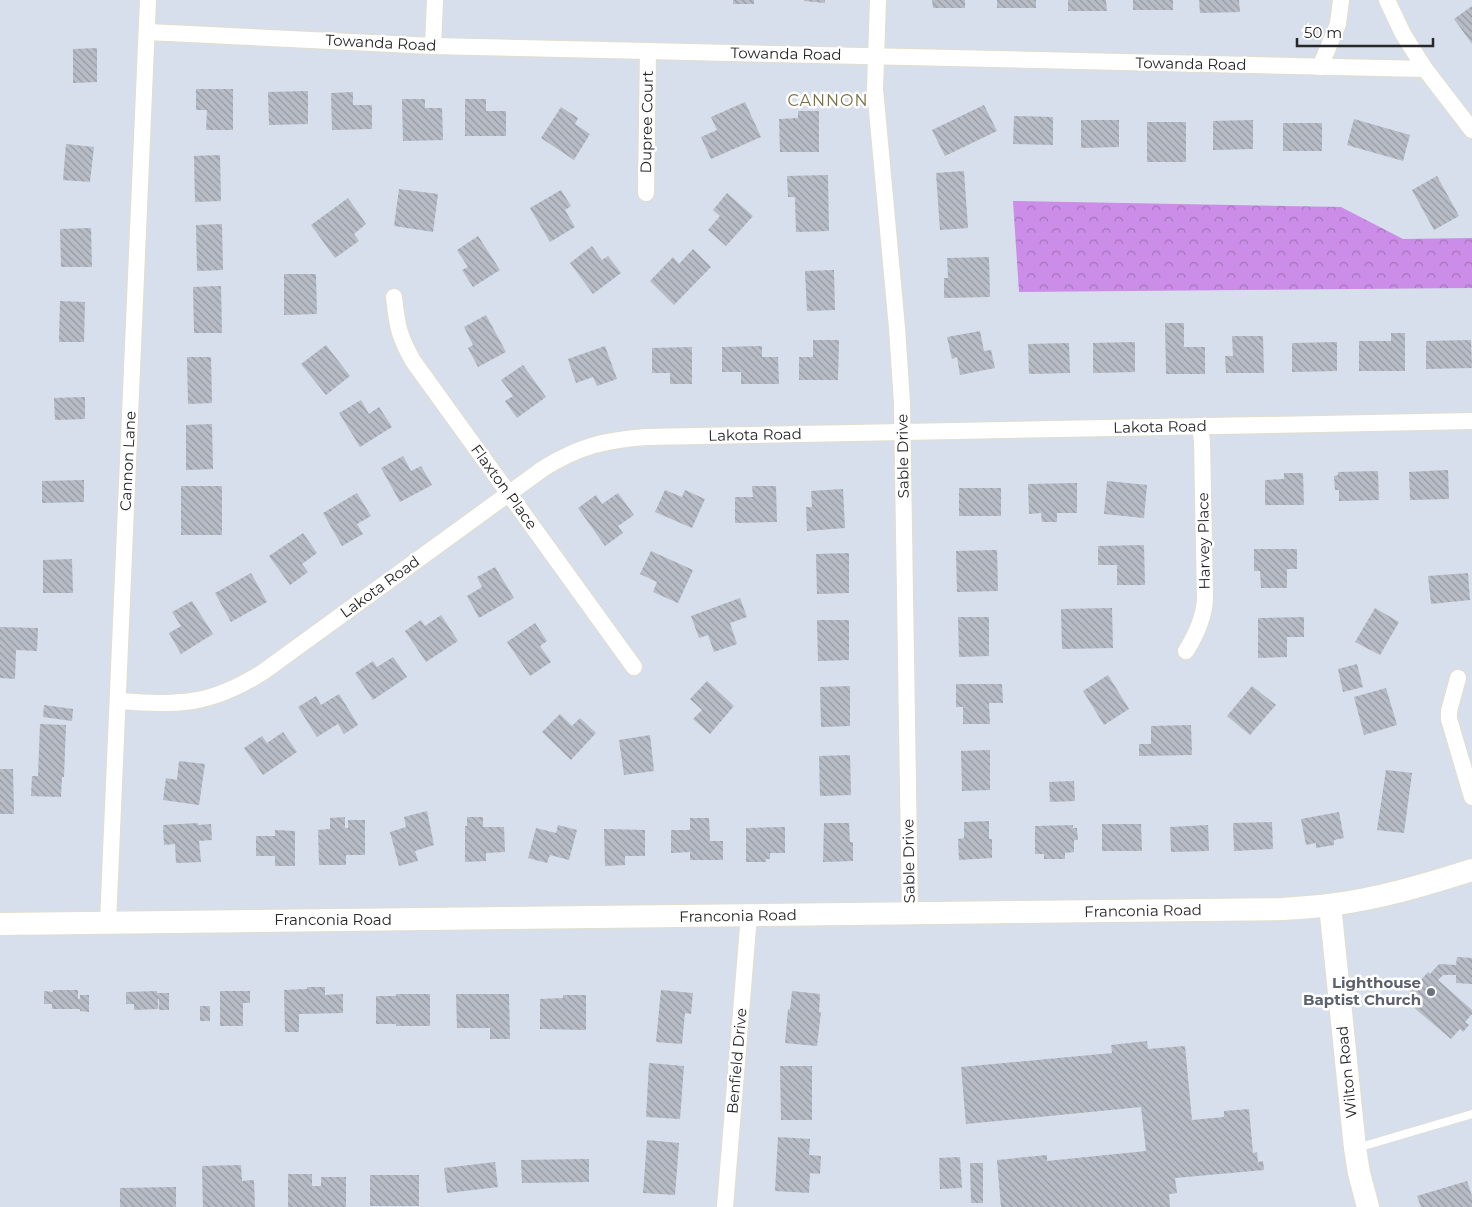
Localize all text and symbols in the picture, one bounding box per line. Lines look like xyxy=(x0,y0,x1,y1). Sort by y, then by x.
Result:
scale bar xyxy=(1297,15,1433,47)
text: 50 m xyxy=(1304,23,1342,42)
street label: Towanda Road xyxy=(325,30,437,55)
street label: Towanda Road xyxy=(730,43,842,64)
street label: Towanda Road xyxy=(1135,53,1247,74)
street label: Dupree Court xyxy=(636,71,657,173)
district label: CANNON xyxy=(788,91,868,110)
street label: Cannon Lane xyxy=(115,411,140,511)
street label: Sable Drive xyxy=(892,414,913,498)
street label: Lakota Road xyxy=(1113,416,1207,437)
street label: Lakota Road xyxy=(708,424,802,445)
street label: Flaxton Place xyxy=(467,440,542,533)
street label: Harvey Place xyxy=(1193,492,1214,590)
street label: Lakota Road xyxy=(336,551,423,622)
street label: Sable Drive xyxy=(898,819,919,903)
street label: Franconia Road xyxy=(1084,900,1202,921)
street label: Franconia Road xyxy=(679,905,797,926)
street label: Franconia Road xyxy=(274,910,392,929)
place label: Lighthouse Baptist Church xyxy=(1303,973,1421,1009)
marker: Lighthouse Baptist Church xyxy=(1425,986,1437,998)
street label: Benfield Drive xyxy=(722,1007,751,1115)
street label: Wilton Road xyxy=(1332,1025,1361,1119)

